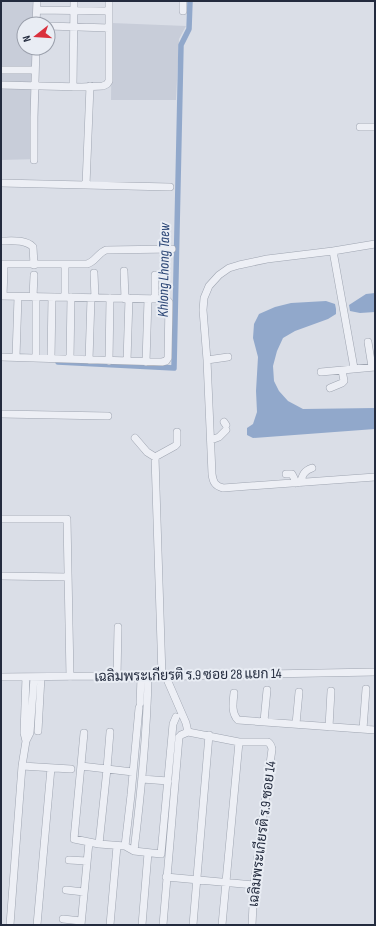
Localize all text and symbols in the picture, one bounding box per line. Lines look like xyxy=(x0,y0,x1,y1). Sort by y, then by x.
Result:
north arrow xyxy=(16,16,56,56)
text: N xyxy=(20,34,34,43)
water label: Khlong Lhong Taew xyxy=(154,222,174,317)
street label: เฉลิมพระเกียรติ ร.9 ซอย 28 แยก 14 xyxy=(94,664,282,685)
street label: เฉลิมพระเกียรติ ร.9 ซอย 14 xyxy=(244,760,279,908)

